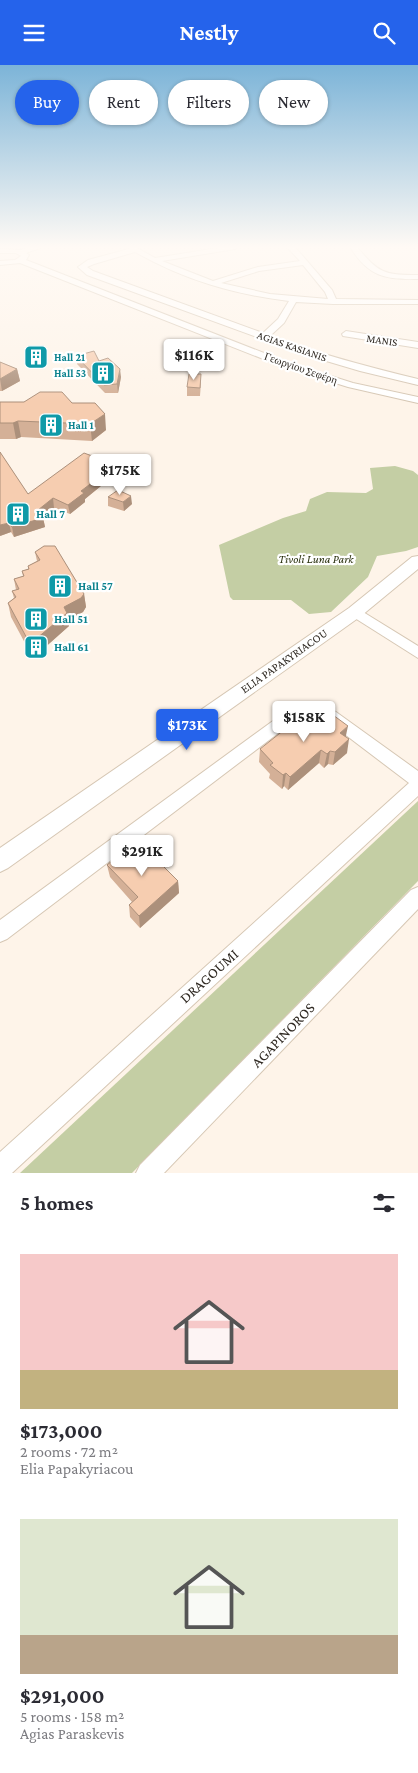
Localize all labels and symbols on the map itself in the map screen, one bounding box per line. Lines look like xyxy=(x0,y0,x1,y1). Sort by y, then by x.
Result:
street label: AGIAS KASIANIS xyxy=(256,329,328,363)
street label: MANIS xyxy=(366,332,398,348)
pin: $116K xyxy=(159,339,229,381)
building icon: Hall 21 xyxy=(23,344,49,370)
street label: Γεωργίου Σεφέρη xyxy=(263,350,339,386)
place label: Hall 21 xyxy=(54,351,85,363)
building icon: Hall 53 xyxy=(90,360,116,386)
place label: Hall 53 xyxy=(54,367,86,379)
building icon: Hall 1 xyxy=(38,412,64,438)
place label: Hall 1 xyxy=(68,419,94,431)
pin: $175K xyxy=(85,453,155,496)
building icon: Hall 7 xyxy=(5,501,31,527)
place label: Hall 7 xyxy=(36,507,65,521)
park label: Tivoli Luna Park xyxy=(279,552,354,566)
building icon: Hall 57 xyxy=(47,573,73,599)
place label: Hall 57 xyxy=(78,579,113,593)
building icon: Hall 51 xyxy=(23,606,49,632)
place label: Hall 51 xyxy=(54,612,88,626)
street label: ELIA PAPAKYRIACOU xyxy=(238,626,330,696)
building icon: Hall 61 xyxy=(23,634,49,660)
place label: Hall 61 xyxy=(54,640,89,654)
pin: $158K xyxy=(269,701,339,743)
pin: $173K xyxy=(152,709,222,751)
pin: $291K xyxy=(107,835,177,877)
street label: DRAGOUMI xyxy=(177,946,241,1006)
street label: AGAPINOROS xyxy=(248,999,318,1071)

